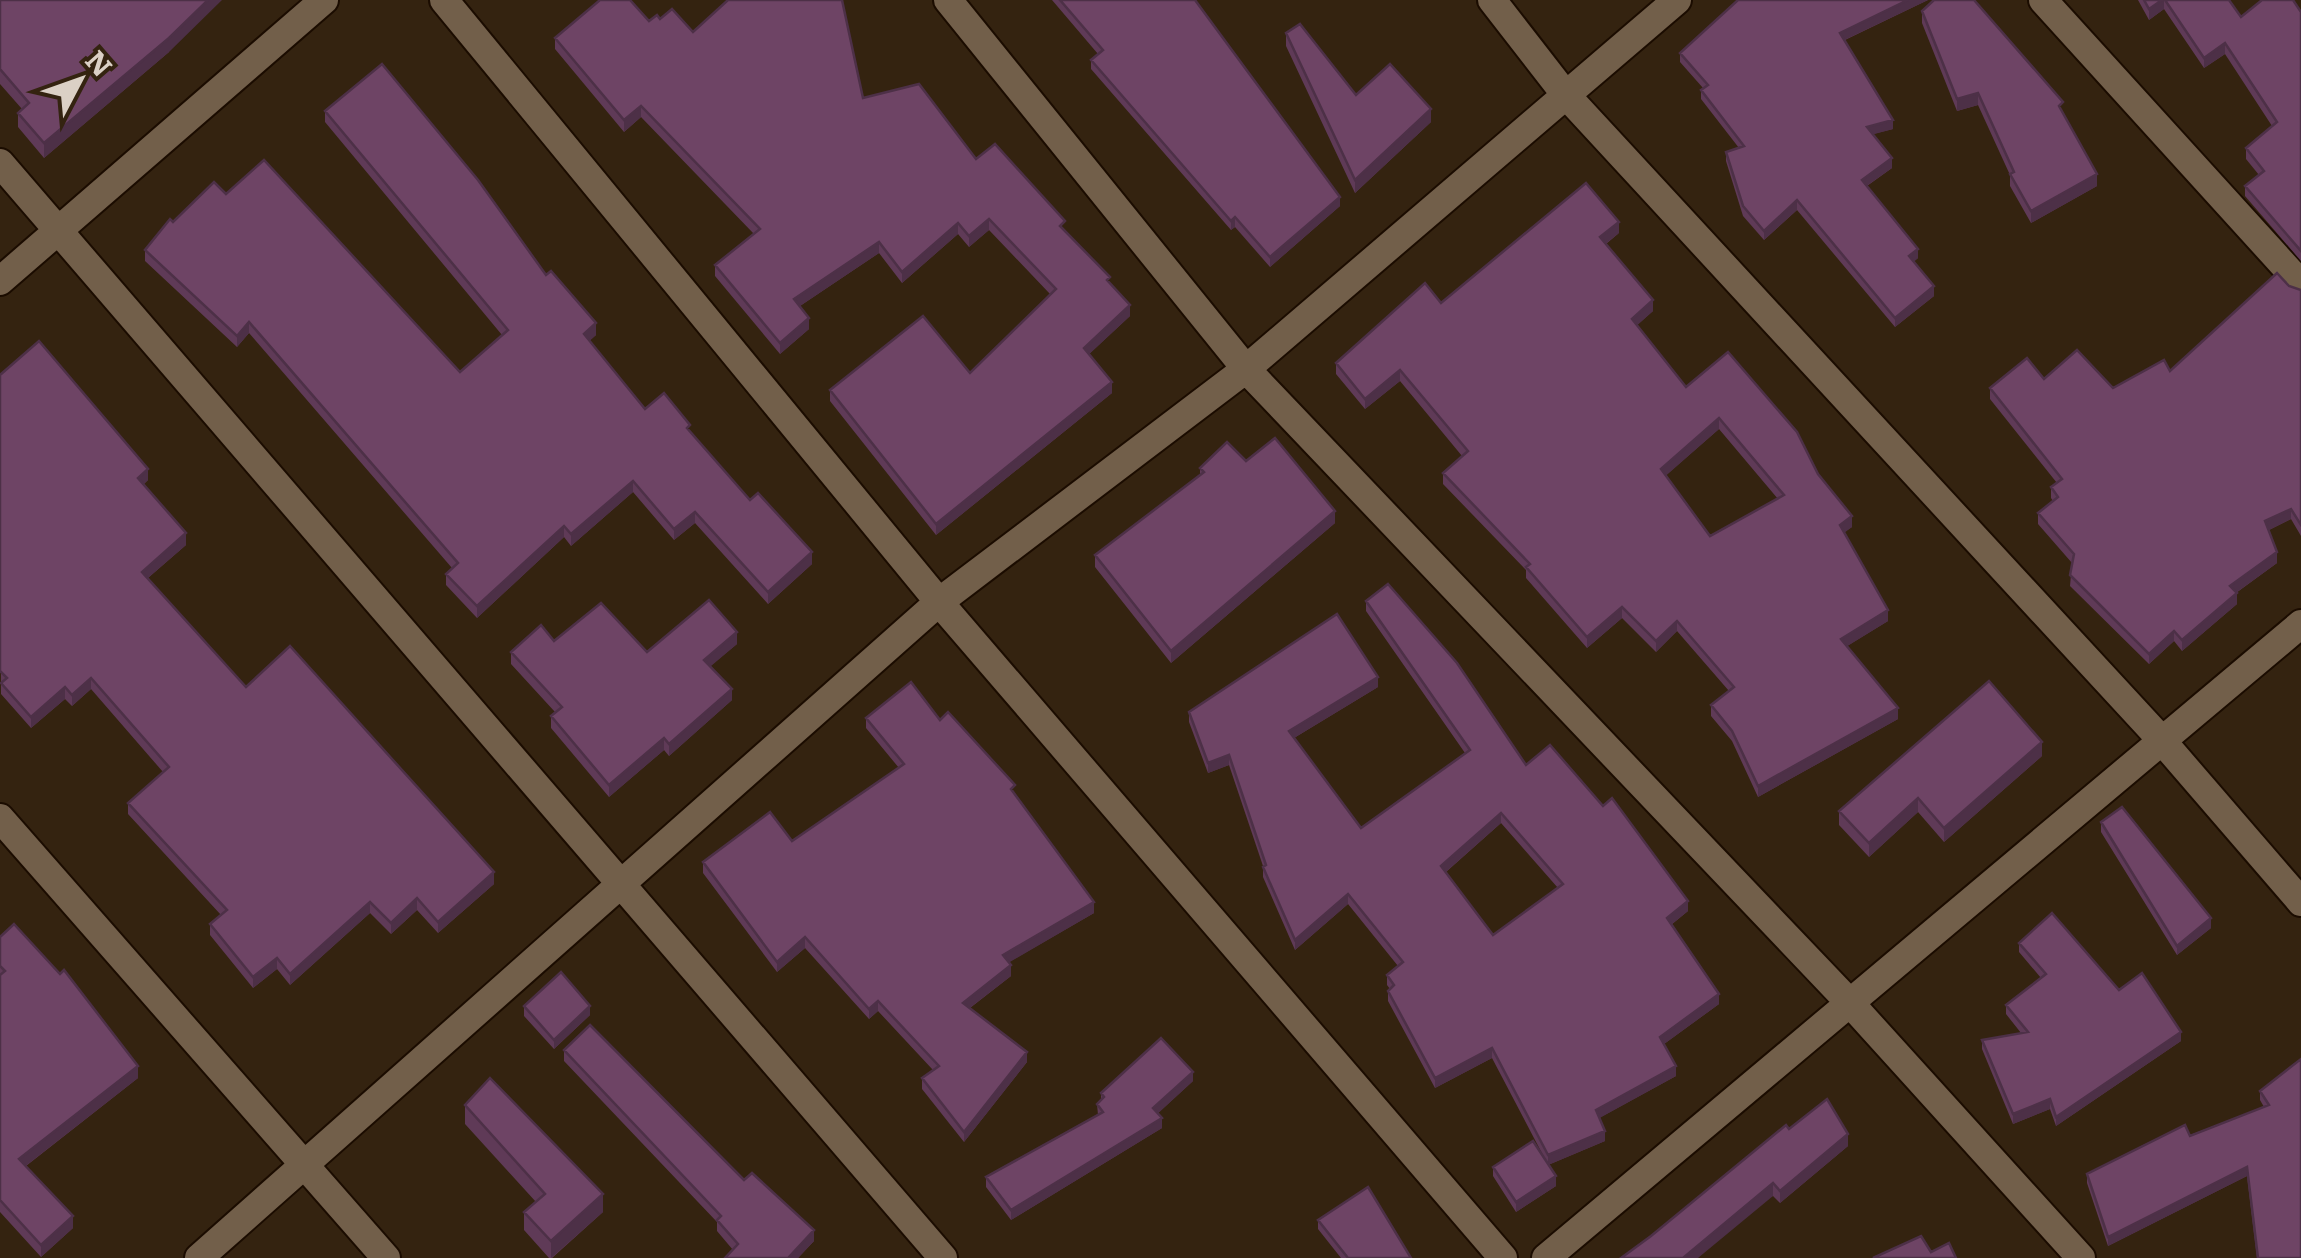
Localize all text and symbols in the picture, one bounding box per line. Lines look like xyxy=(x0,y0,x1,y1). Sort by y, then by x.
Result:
north arrow xyxy=(30,30,130,130)
text: N xyxy=(77,40,124,85)

